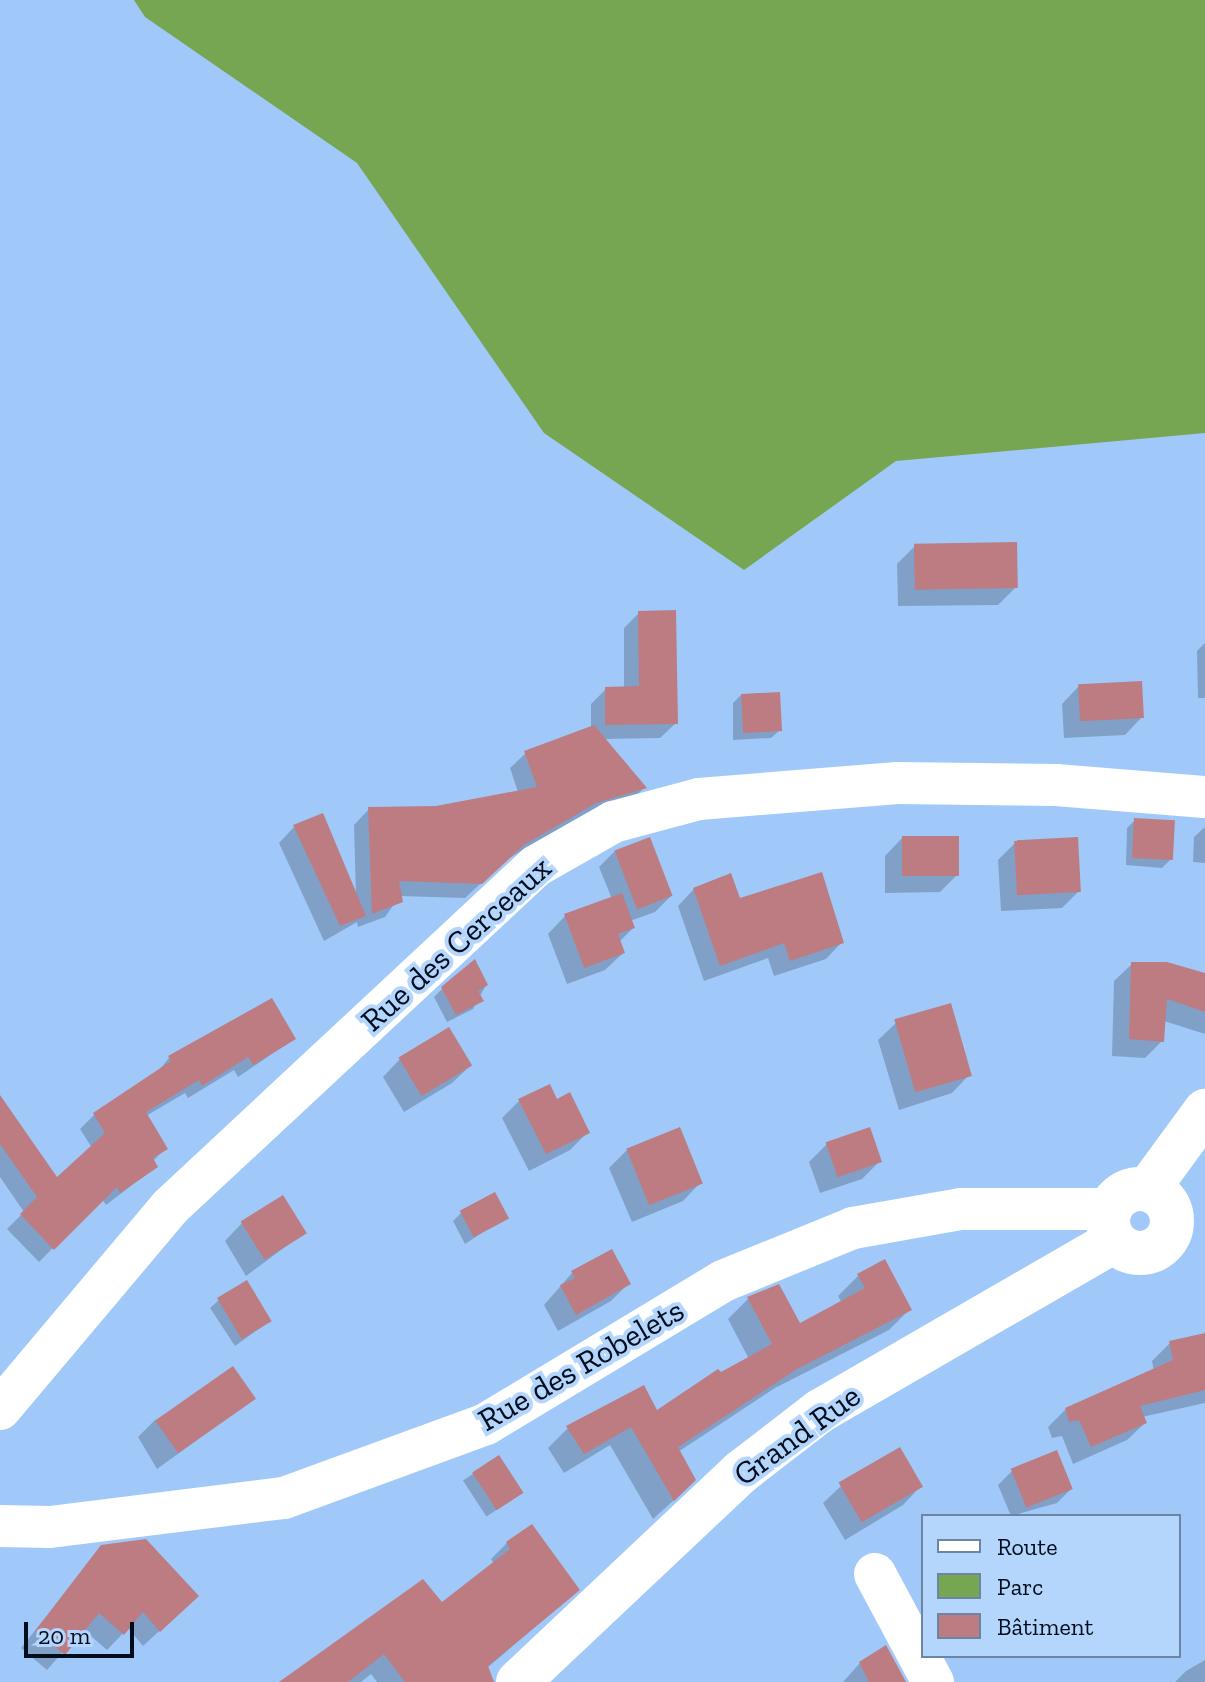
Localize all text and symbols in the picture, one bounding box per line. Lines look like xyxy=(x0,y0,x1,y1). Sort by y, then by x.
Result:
street label: Rue des Cerceaux xyxy=(353,849,559,1039)
street label: Rue des Robelets xyxy=(471,1291,691,1439)
street label: Grand Rue xyxy=(726,1376,868,1494)
legend xyxy=(921,1514,1181,1658)
text: Route xyxy=(997,1532,1057,1561)
text: Parc xyxy=(997,1572,1043,1601)
scale bar xyxy=(28,1606,138,1656)
text: Bâtiment xyxy=(997,1612,1093,1641)
text: 20 m xyxy=(38,1621,90,1650)

